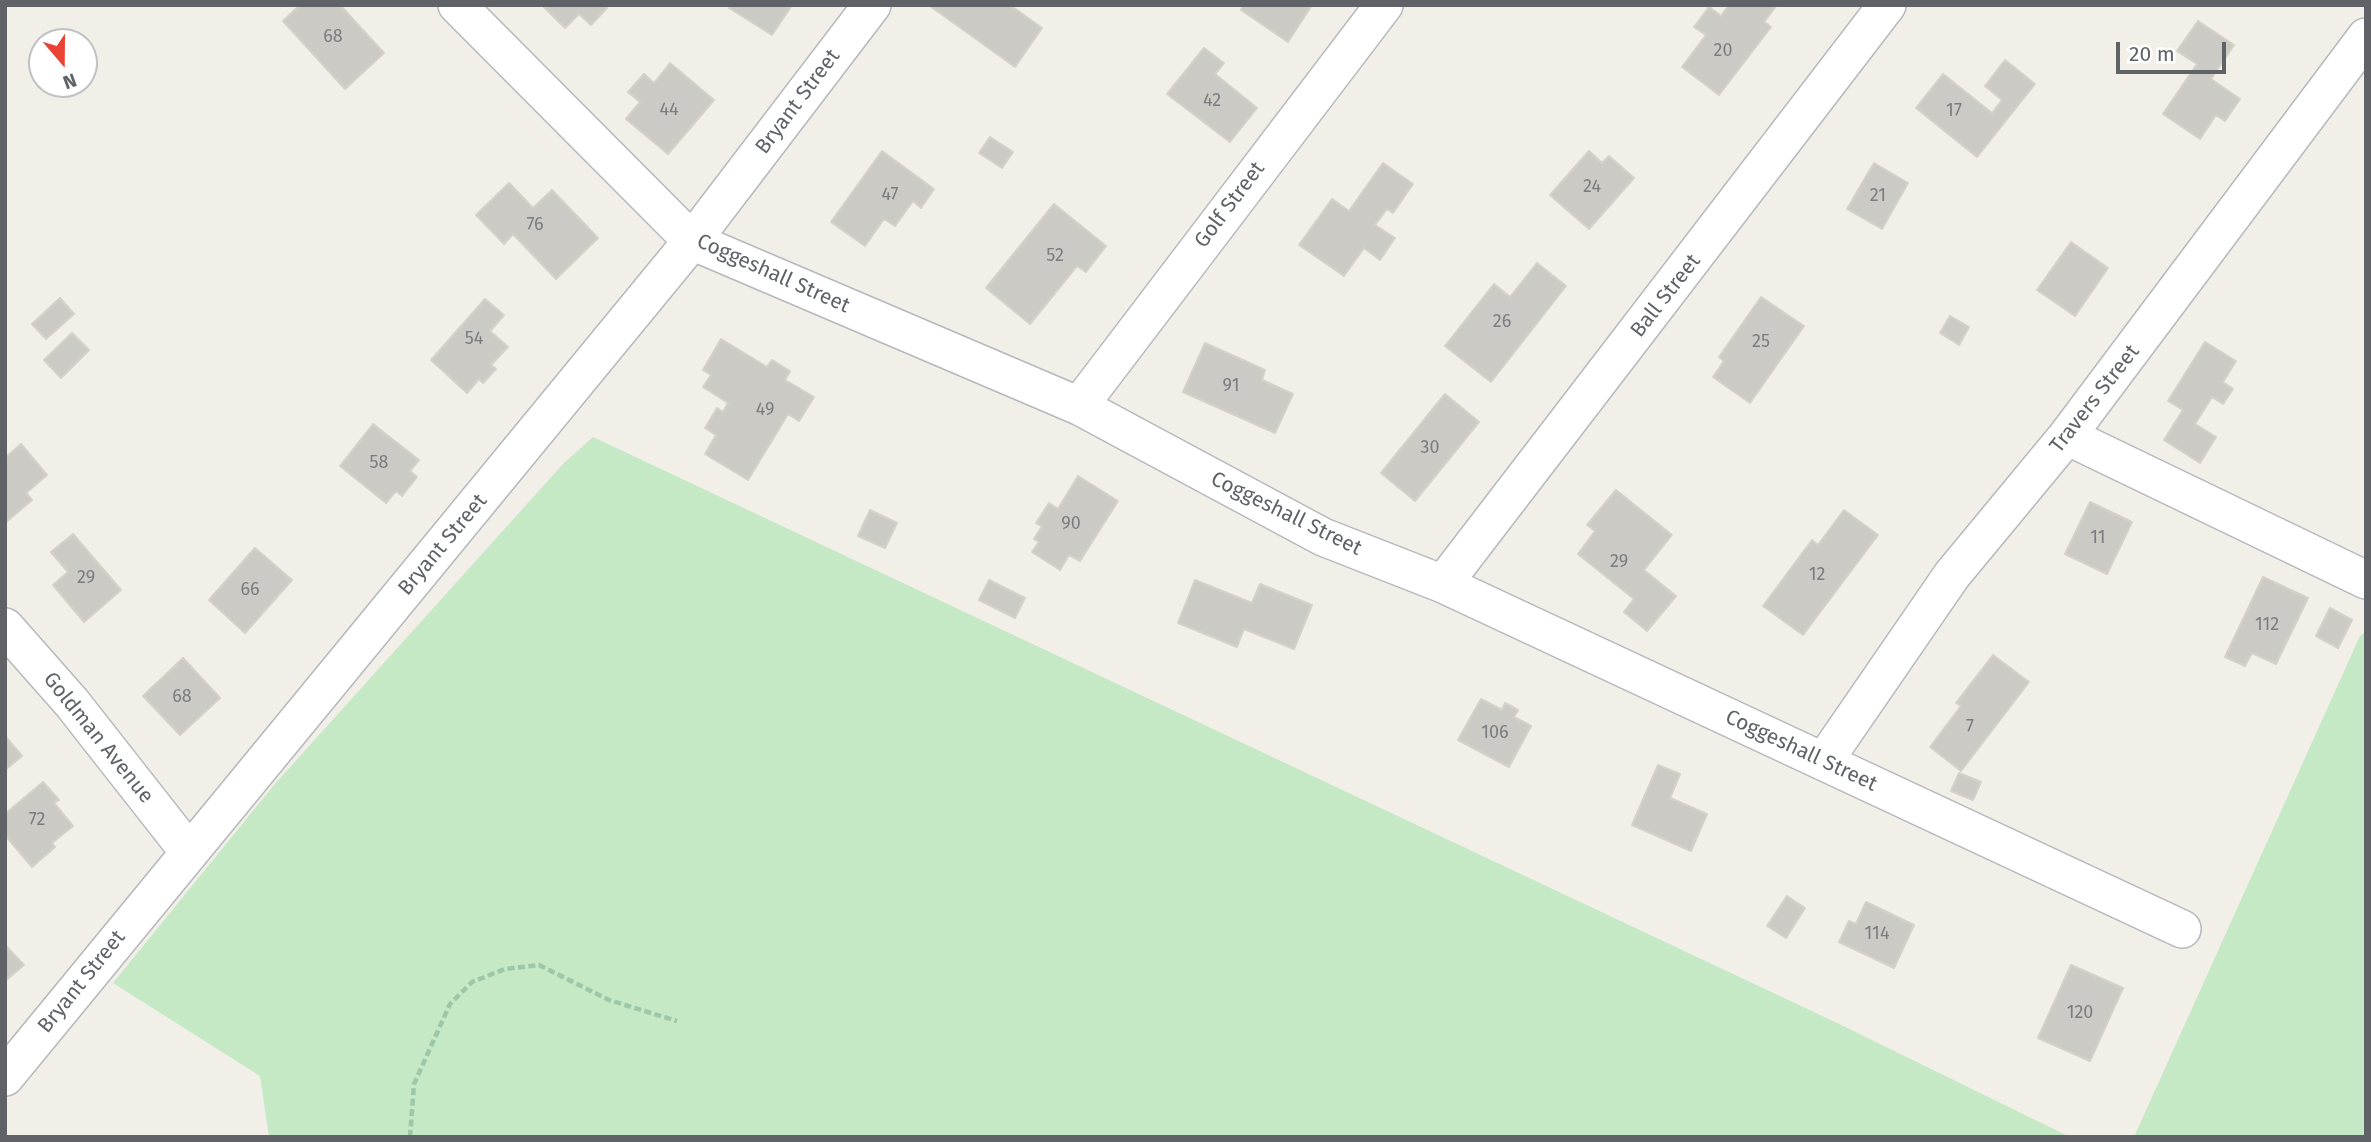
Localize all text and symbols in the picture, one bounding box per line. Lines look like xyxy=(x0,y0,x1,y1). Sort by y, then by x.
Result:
house number: 68 xyxy=(323,26,343,48)
north arrow xyxy=(28,28,98,98)
scale bar xyxy=(2119,28,2229,72)
house number: 20 xyxy=(1714,40,1732,62)
text: 20 m xyxy=(2129,41,2175,67)
street label: Bryant Street xyxy=(750,45,846,159)
text: N xyxy=(60,68,80,94)
house number: 42 xyxy=(1203,90,1221,112)
house number: 44 xyxy=(659,99,679,121)
house number: 17 xyxy=(1946,100,1962,122)
street label: Golf Street xyxy=(1189,157,1271,253)
house number: 24 xyxy=(1583,176,1601,198)
house number: 47 xyxy=(881,184,899,206)
house number: 21 xyxy=(1870,185,1886,207)
house number: 76 xyxy=(526,214,544,236)
street label: Coggeshall Street xyxy=(693,229,853,319)
house number: 52 xyxy=(1046,245,1064,267)
street label: Ball Street xyxy=(1626,249,1706,343)
house number: 26 xyxy=(1493,311,1511,333)
house number: 54 xyxy=(465,328,483,350)
house number: 25 xyxy=(1752,331,1770,353)
street label: Travers Street xyxy=(2045,340,2145,458)
house number: 91 xyxy=(1223,375,1239,397)
house number: 49 xyxy=(756,399,774,421)
house number: 30 xyxy=(1420,437,1440,459)
house number: 58 xyxy=(370,452,388,474)
street label: Coggeshall Street xyxy=(1206,467,1366,561)
street label: Bryant Street xyxy=(393,489,493,601)
house number: 90 xyxy=(1061,513,1081,535)
house number: 11 xyxy=(2090,527,2106,549)
house number: 29 xyxy=(1610,551,1628,573)
house number: 12 xyxy=(1809,564,1825,586)
house number: 29 xyxy=(77,567,95,589)
house number: 66 xyxy=(240,579,260,601)
house number: 112 xyxy=(2255,614,2279,636)
street label: Goldman Avenue xyxy=(38,667,158,809)
house number: 68 xyxy=(172,686,192,708)
street label: Coggeshall Street xyxy=(1721,705,1881,797)
house number: 7 xyxy=(1966,716,1974,738)
house number: 106 xyxy=(1481,722,1509,744)
house number: 72 xyxy=(29,809,45,831)
house number: 114 xyxy=(1865,923,1889,945)
street label: Bryant Street xyxy=(33,926,131,1038)
house number: 120 xyxy=(2067,1002,2093,1024)

